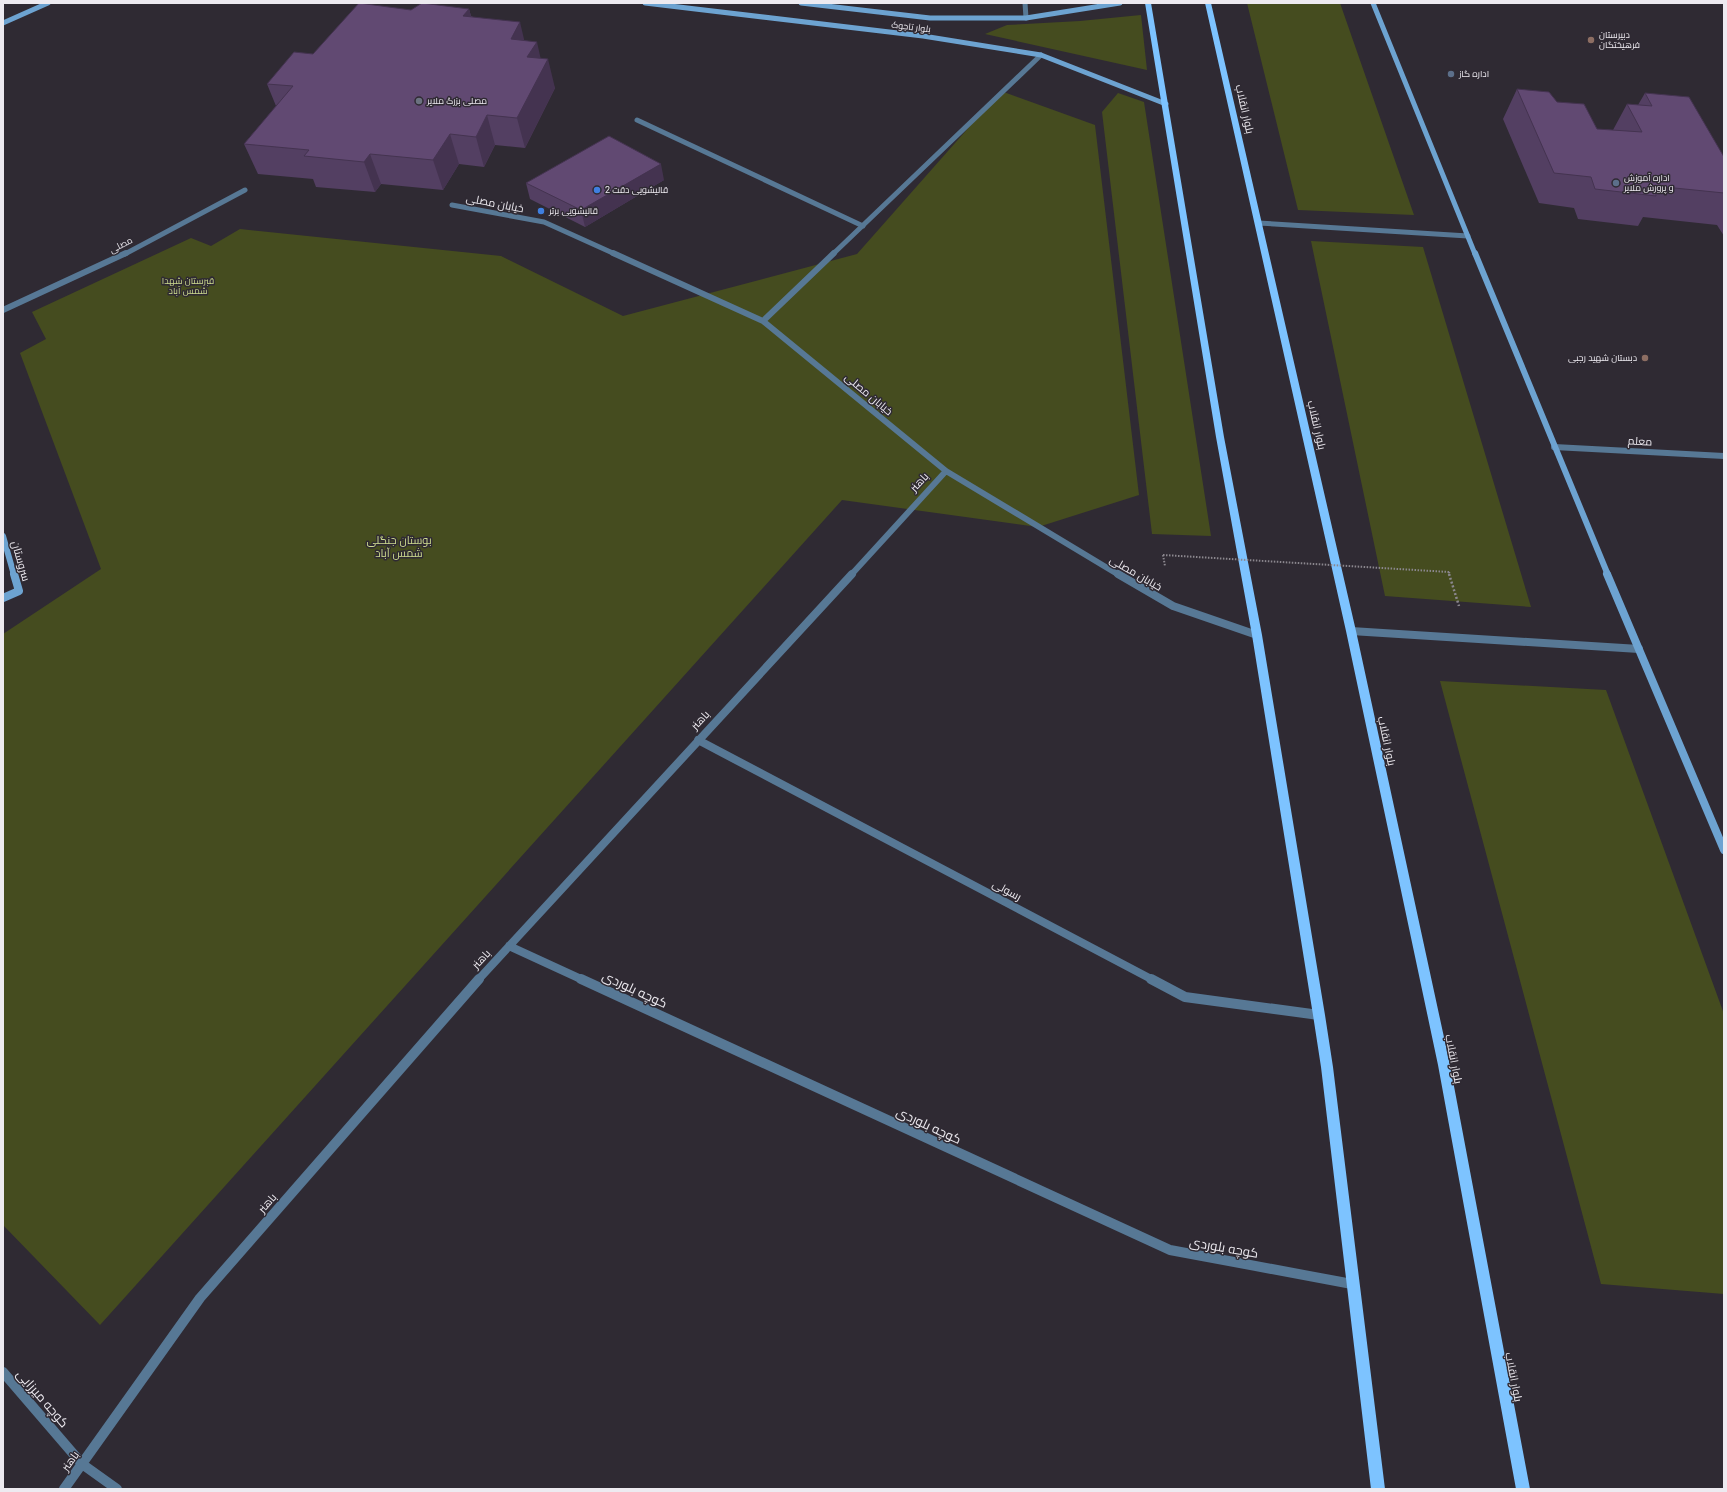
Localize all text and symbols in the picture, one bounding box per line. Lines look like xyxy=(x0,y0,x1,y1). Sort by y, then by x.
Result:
street label: بلوار تاجوک xyxy=(891,20,931,34)
place label: دبیرستان فرهیختگان xyxy=(1599,30,1640,50)
marker: دبیرستان فرهیختگان xyxy=(1586,35,1596,45)
marker: اداره گاز xyxy=(1446,69,1456,79)
place label: اداره گاز xyxy=(1458,69,1489,79)
street label: بلوار انقلاب xyxy=(1233,83,1257,135)
marker: مصلی بزرگ ملایر xyxy=(414,96,424,106)
place label: مصلی بزرگ ملایر xyxy=(426,96,487,106)
place label: اداره آموزش و پرورش ملایر xyxy=(1623,173,1674,194)
marker: اداره آموزش و پرورش ملایر xyxy=(1611,178,1621,188)
marker: قالیشویی دقت 2 xyxy=(592,185,602,195)
place label: قالیشویی دقت 2 xyxy=(605,185,668,195)
street label: خیابان مصلی xyxy=(465,192,525,215)
marker: قالیشویی برتر xyxy=(536,206,546,216)
place label: قالیشویی برتر xyxy=(548,206,598,216)
street label: مصلی xyxy=(108,235,134,255)
park label: قبرستان شهدا شمس آباد xyxy=(162,276,214,296)
place label: دبستان شهید رجبی xyxy=(1568,353,1637,363)
marker: دبستان شهید رجبی xyxy=(1640,353,1650,363)
street label: خیابان مصلی xyxy=(842,371,895,418)
street label: بلوار انقلاب xyxy=(1305,399,1329,451)
street label: معلم xyxy=(1627,434,1653,450)
street label: باهنر xyxy=(907,470,931,495)
park label: بوستان جنگلی شمس آباد xyxy=(366,534,432,560)
street label: سروستان xyxy=(9,540,32,583)
street label: خیابان مصلی xyxy=(1107,553,1164,594)
street label: باهنر xyxy=(688,708,712,733)
street label: بلوار انقلاب xyxy=(1375,715,1398,767)
street label: رسولی xyxy=(990,877,1024,904)
street label: باهنر xyxy=(469,947,493,972)
street label: کوچه بلوردی xyxy=(599,968,670,1013)
street label: بلوار انقلاب xyxy=(1442,1033,1465,1085)
street label: کوچه بلوردی xyxy=(893,1104,964,1149)
street label: باهنر xyxy=(255,1191,279,1216)
street label: کوچه بلوردی xyxy=(1188,1234,1260,1263)
street label: بلوار انقلاب xyxy=(1502,1351,1525,1403)
street label: کوچه میرزایی xyxy=(12,1366,72,1432)
street label: باهنر xyxy=(58,1449,82,1475)

